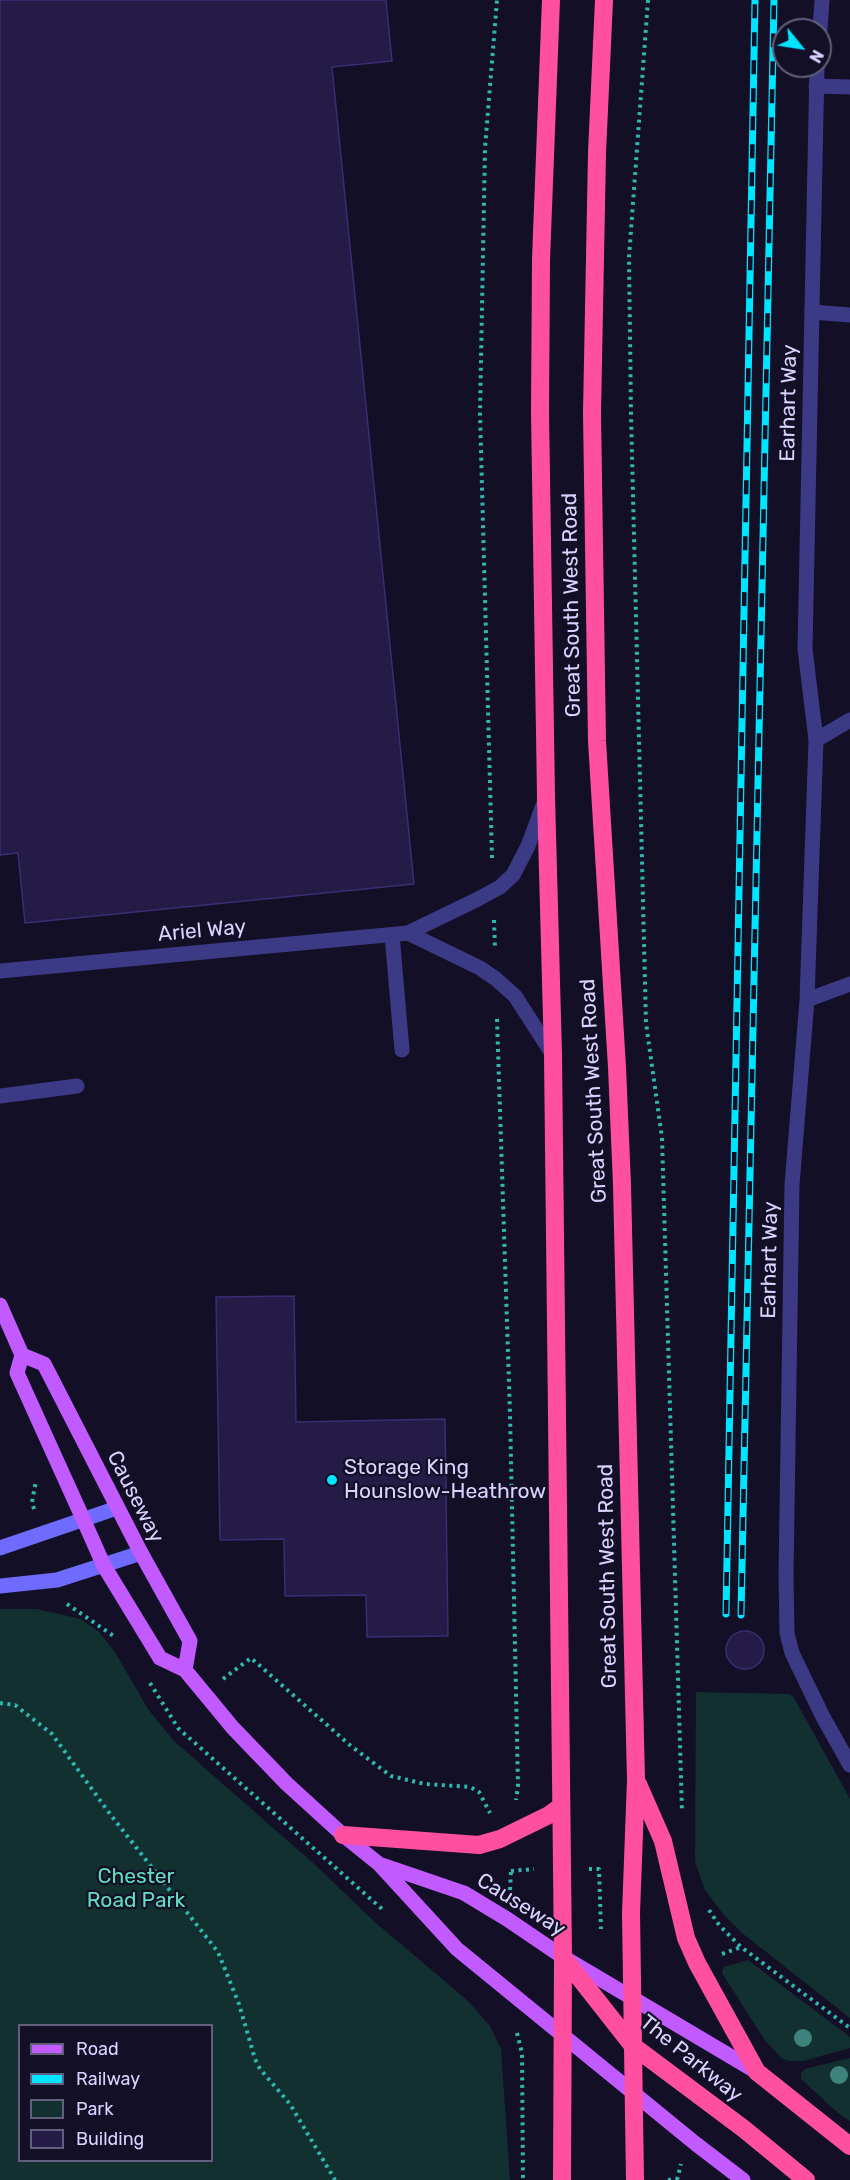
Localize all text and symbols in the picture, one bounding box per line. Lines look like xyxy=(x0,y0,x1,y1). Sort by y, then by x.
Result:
north arrow xyxy=(772,18,832,78)
text: N xyxy=(805,47,827,66)
street label: Earhart Way xyxy=(775,344,803,462)
street label: Great South West Road xyxy=(557,493,587,717)
street label: Ariel Way xyxy=(157,915,247,947)
street label: Great South West Road xyxy=(576,978,612,1204)
street label: Earhart Way xyxy=(756,1201,784,1319)
street label: Causeway xyxy=(101,1447,169,1547)
place label: Storage King Hounslow-Heathrow xyxy=(344,1455,546,1505)
street label: Great South West Road xyxy=(593,1464,623,1688)
marker: Storage King Hounslow-Heathrow xyxy=(325,1473,339,1487)
park label: Chester Road Park xyxy=(87,1864,185,1914)
street label: Causeway xyxy=(472,1868,570,1942)
street label: The Parkway xyxy=(635,2010,747,2108)
legend xyxy=(18,2024,213,2162)
text: Road xyxy=(76,2038,119,2060)
text: Railway xyxy=(76,2068,140,2090)
text: Park xyxy=(76,2098,113,2120)
text: Building xyxy=(76,2128,144,2150)

